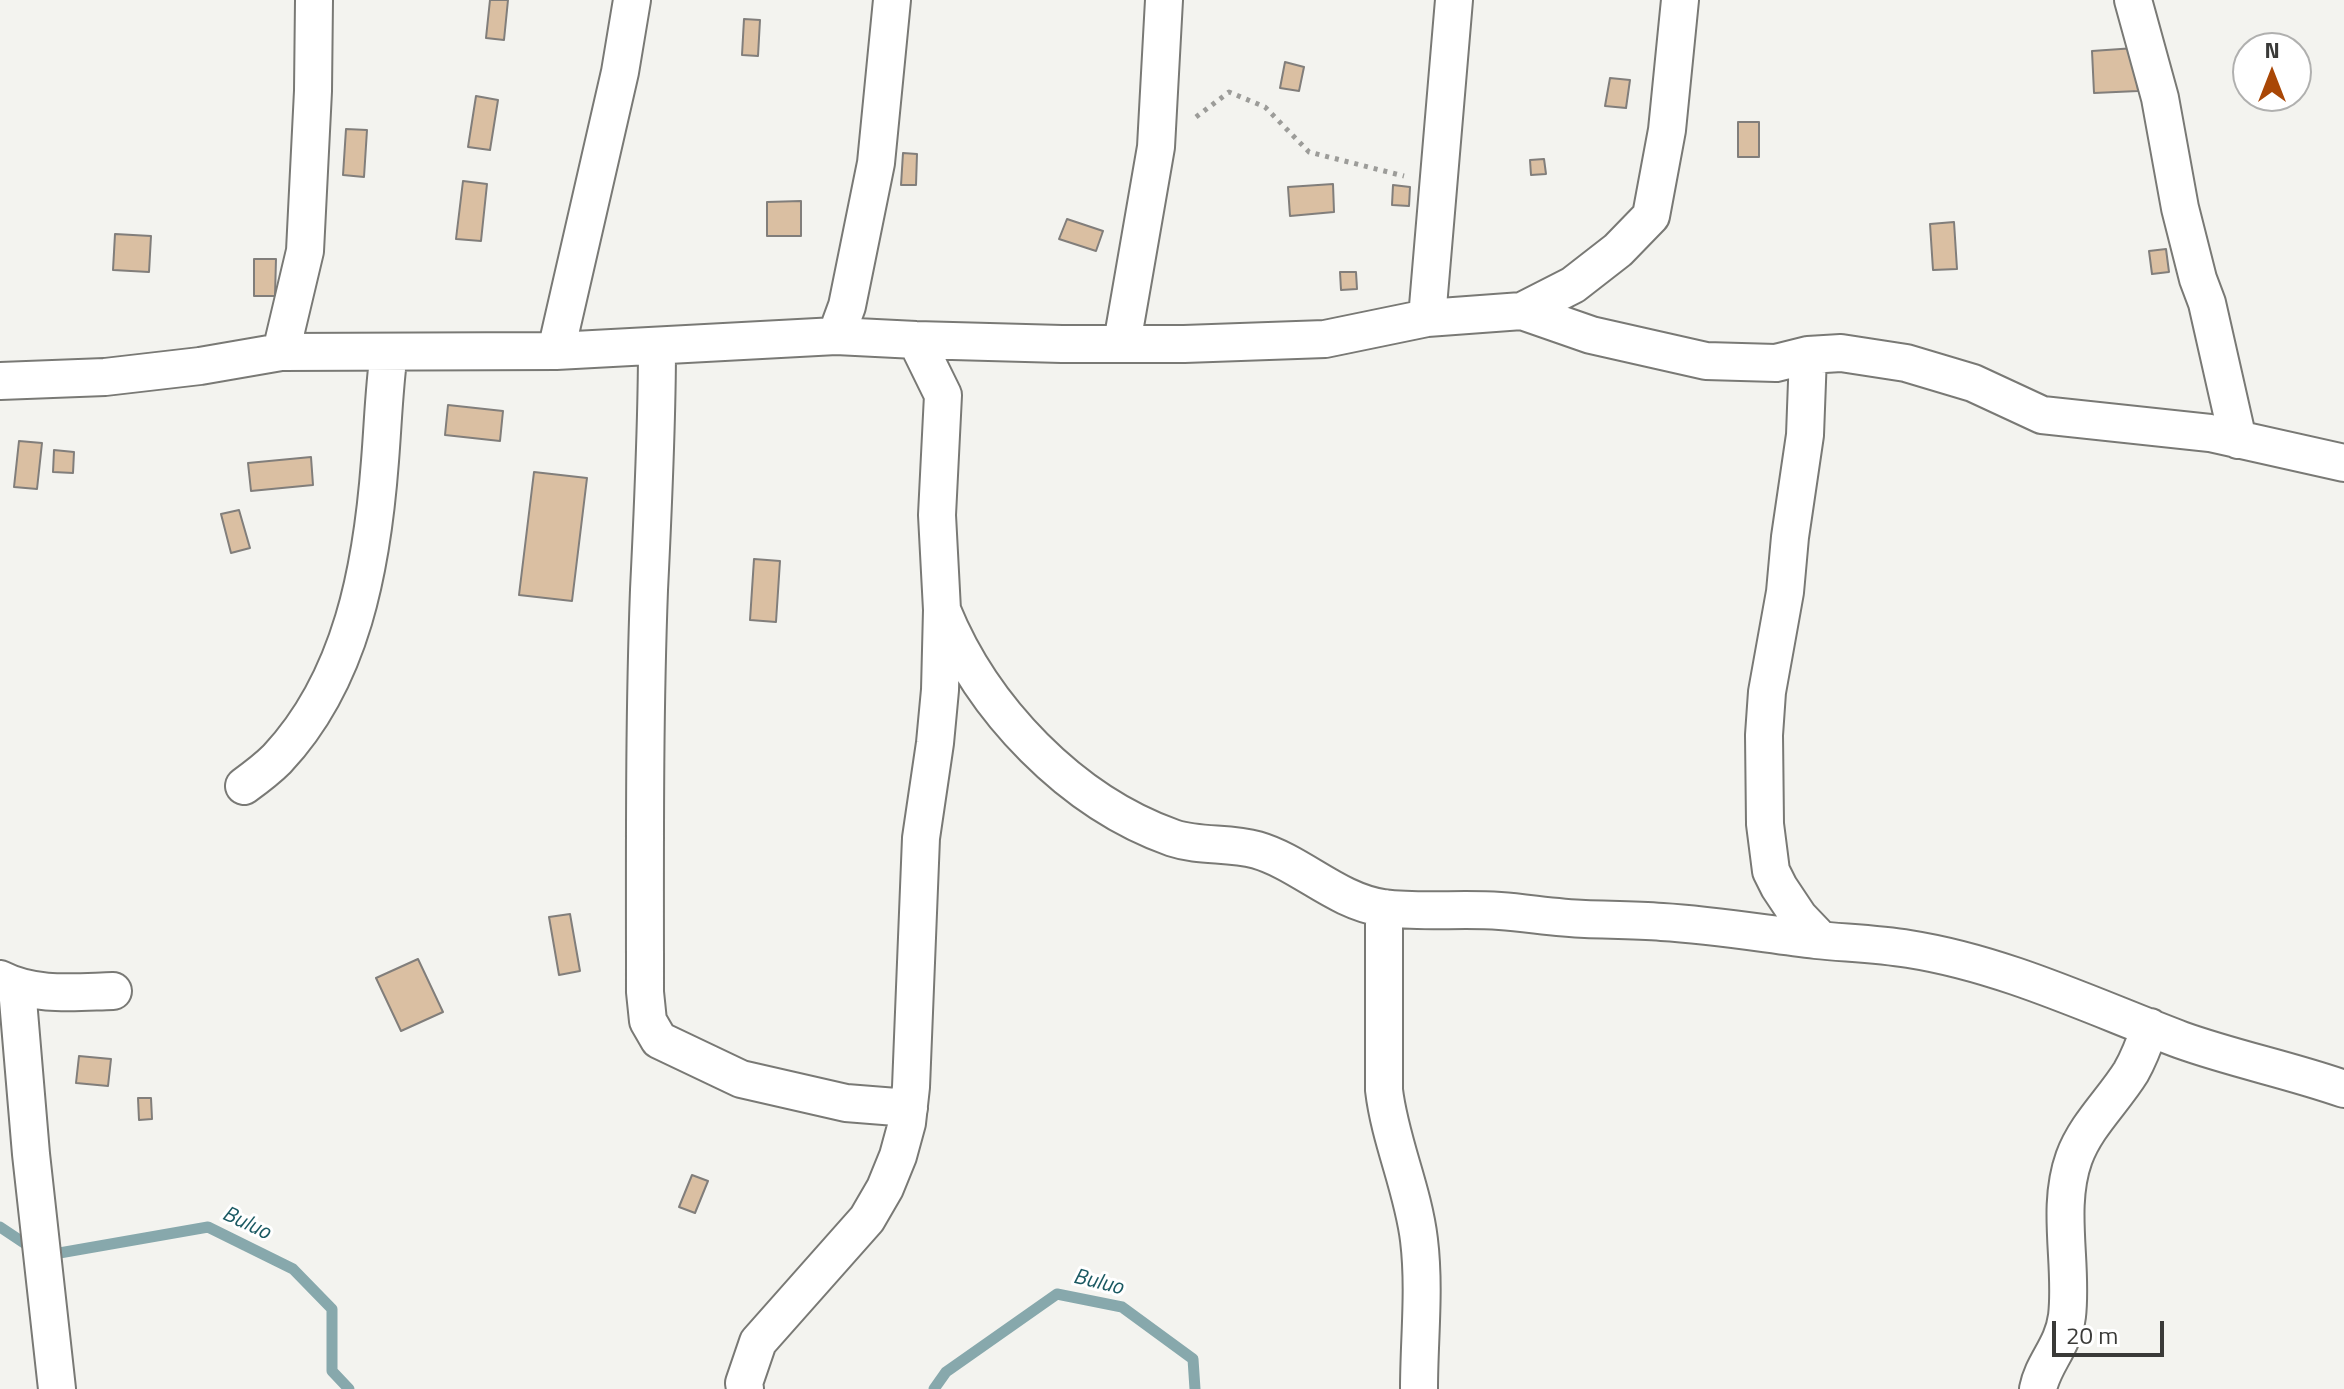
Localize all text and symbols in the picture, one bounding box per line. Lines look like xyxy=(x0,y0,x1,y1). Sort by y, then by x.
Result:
north arrow xyxy=(2232,32,2312,112)
text: N xyxy=(2264,33,2280,67)
water label: Buluo xyxy=(218,1201,274,1247)
water label: Buluo xyxy=(1070,1264,1126,1302)
scale bar xyxy=(2056,1305,2168,1355)
text: 20 m xyxy=(2066,1317,2118,1353)

